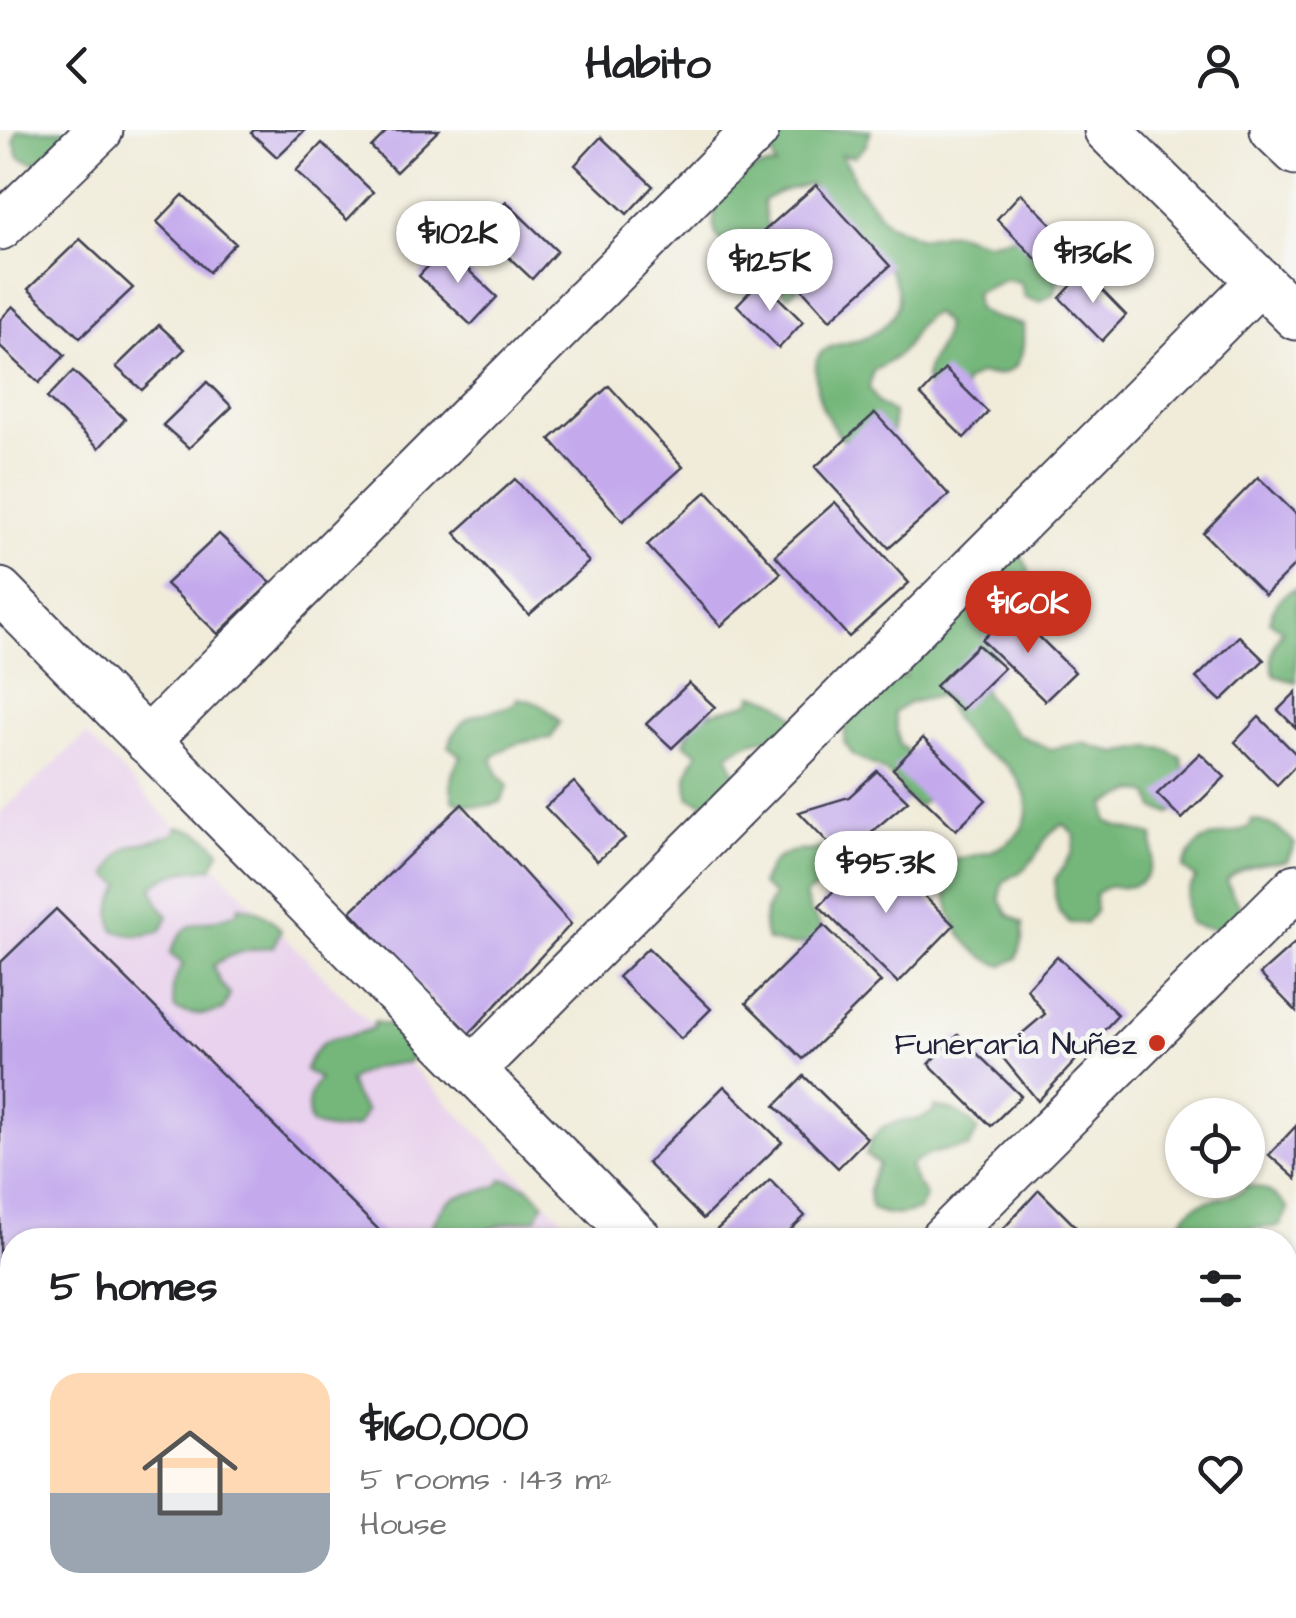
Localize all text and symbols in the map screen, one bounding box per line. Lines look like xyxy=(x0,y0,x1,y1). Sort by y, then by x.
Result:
text: Habito xyxy=(585,34,711,96)
icon: back xyxy=(50,38,105,93)
icon: person xyxy=(1191,38,1246,93)
pin: $102K xyxy=(388,201,528,286)
text: $102K xyxy=(418,211,498,256)
pin: $136K xyxy=(1023,221,1163,306)
pin: $125K xyxy=(700,229,840,314)
text: $136K xyxy=(1054,231,1132,276)
text: $125K xyxy=(729,239,811,284)
pin: $160K xyxy=(958,571,1098,656)
text: $160K xyxy=(987,581,1069,626)
pin: $95.3K xyxy=(805,831,967,916)
text: $95.3K xyxy=(837,841,935,886)
place label: Funeraria Nuñez xyxy=(894,1022,1137,1067)
marker: Funeraria Nuñez xyxy=(1146,1032,1168,1054)
map controls xyxy=(1165,1098,1265,1198)
button: locate xyxy=(1165,1098,1265,1198)
text: 5 homes xyxy=(50,1259,217,1317)
icon: filters xyxy=(1193,1261,1248,1316)
text: $160,000 xyxy=(360,1399,529,1457)
icon: home xyxy=(130,1413,250,1533)
icon: heart xyxy=(1193,1446,1248,1501)
text: 5 rooms · 143 m² xyxy=(360,1457,612,1502)
text: House xyxy=(360,1502,447,1547)

